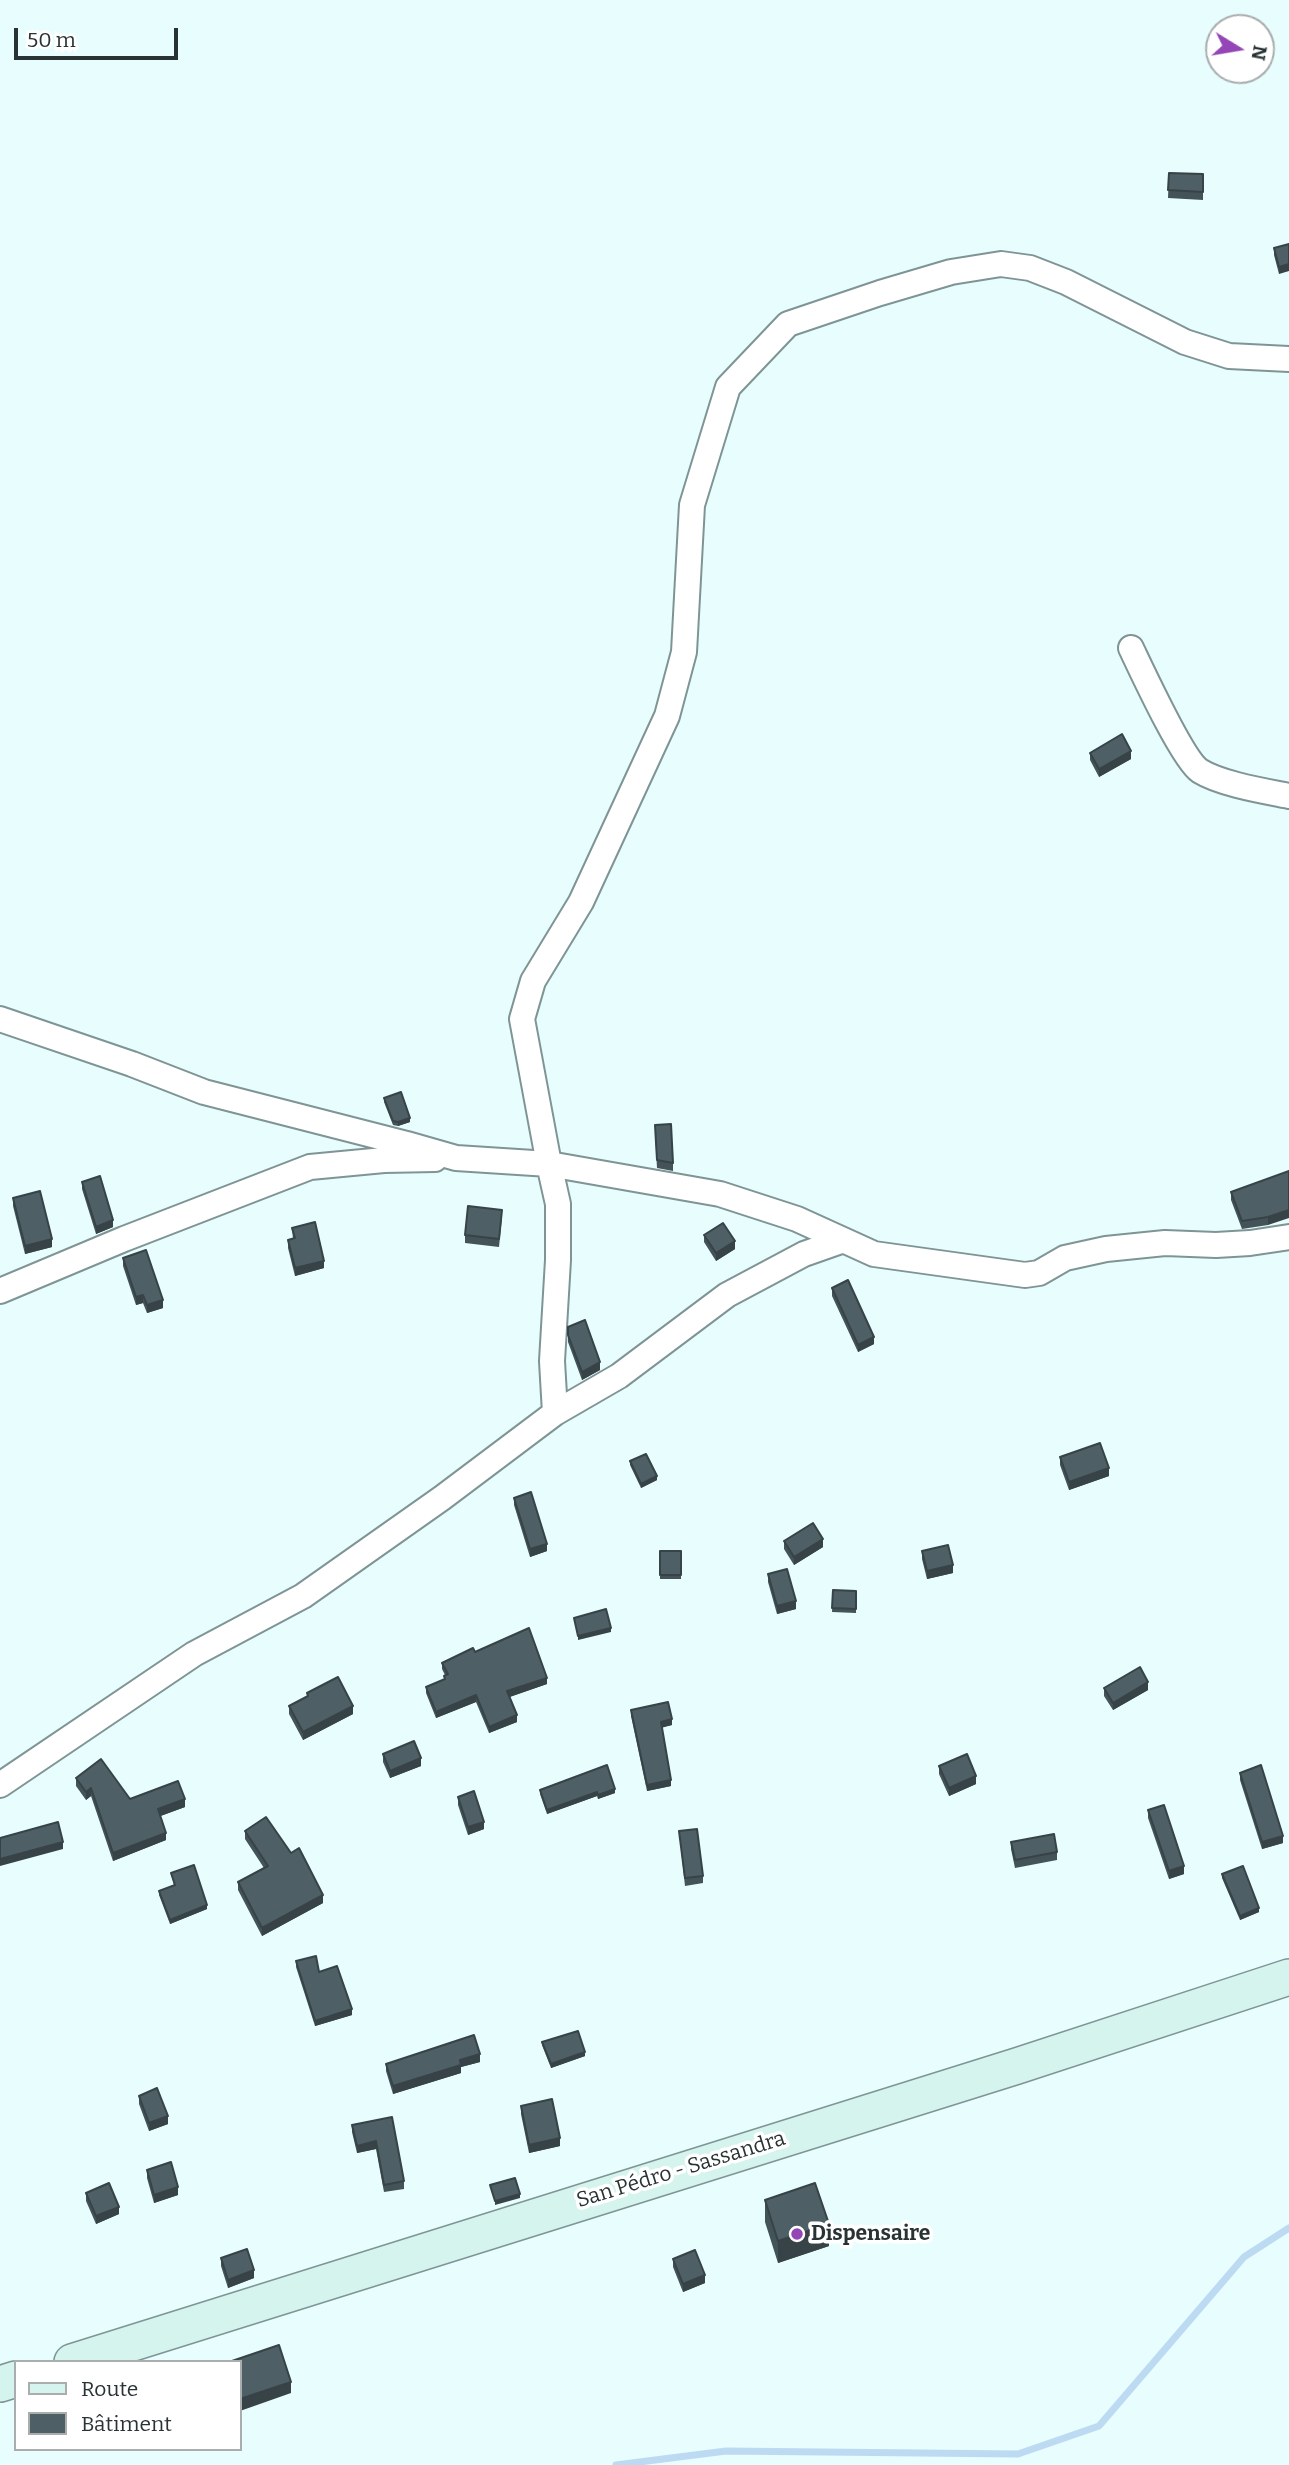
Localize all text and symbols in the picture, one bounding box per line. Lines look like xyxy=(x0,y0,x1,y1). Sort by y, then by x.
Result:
scale bar xyxy=(18,14,182,58)
north arrow xyxy=(1205,14,1275,84)
text: 50 m xyxy=(27,27,76,53)
text: N xyxy=(1246,43,1272,62)
street label: San Pédro - Sassandra xyxy=(574,2126,788,2214)
place label: Dispensaire xyxy=(811,2221,930,2247)
marker: Dispensaire xyxy=(789,2226,805,2242)
legend xyxy=(14,2360,242,2451)
text: Route xyxy=(81,2376,138,2402)
text: Bâtiment xyxy=(81,2411,172,2437)

